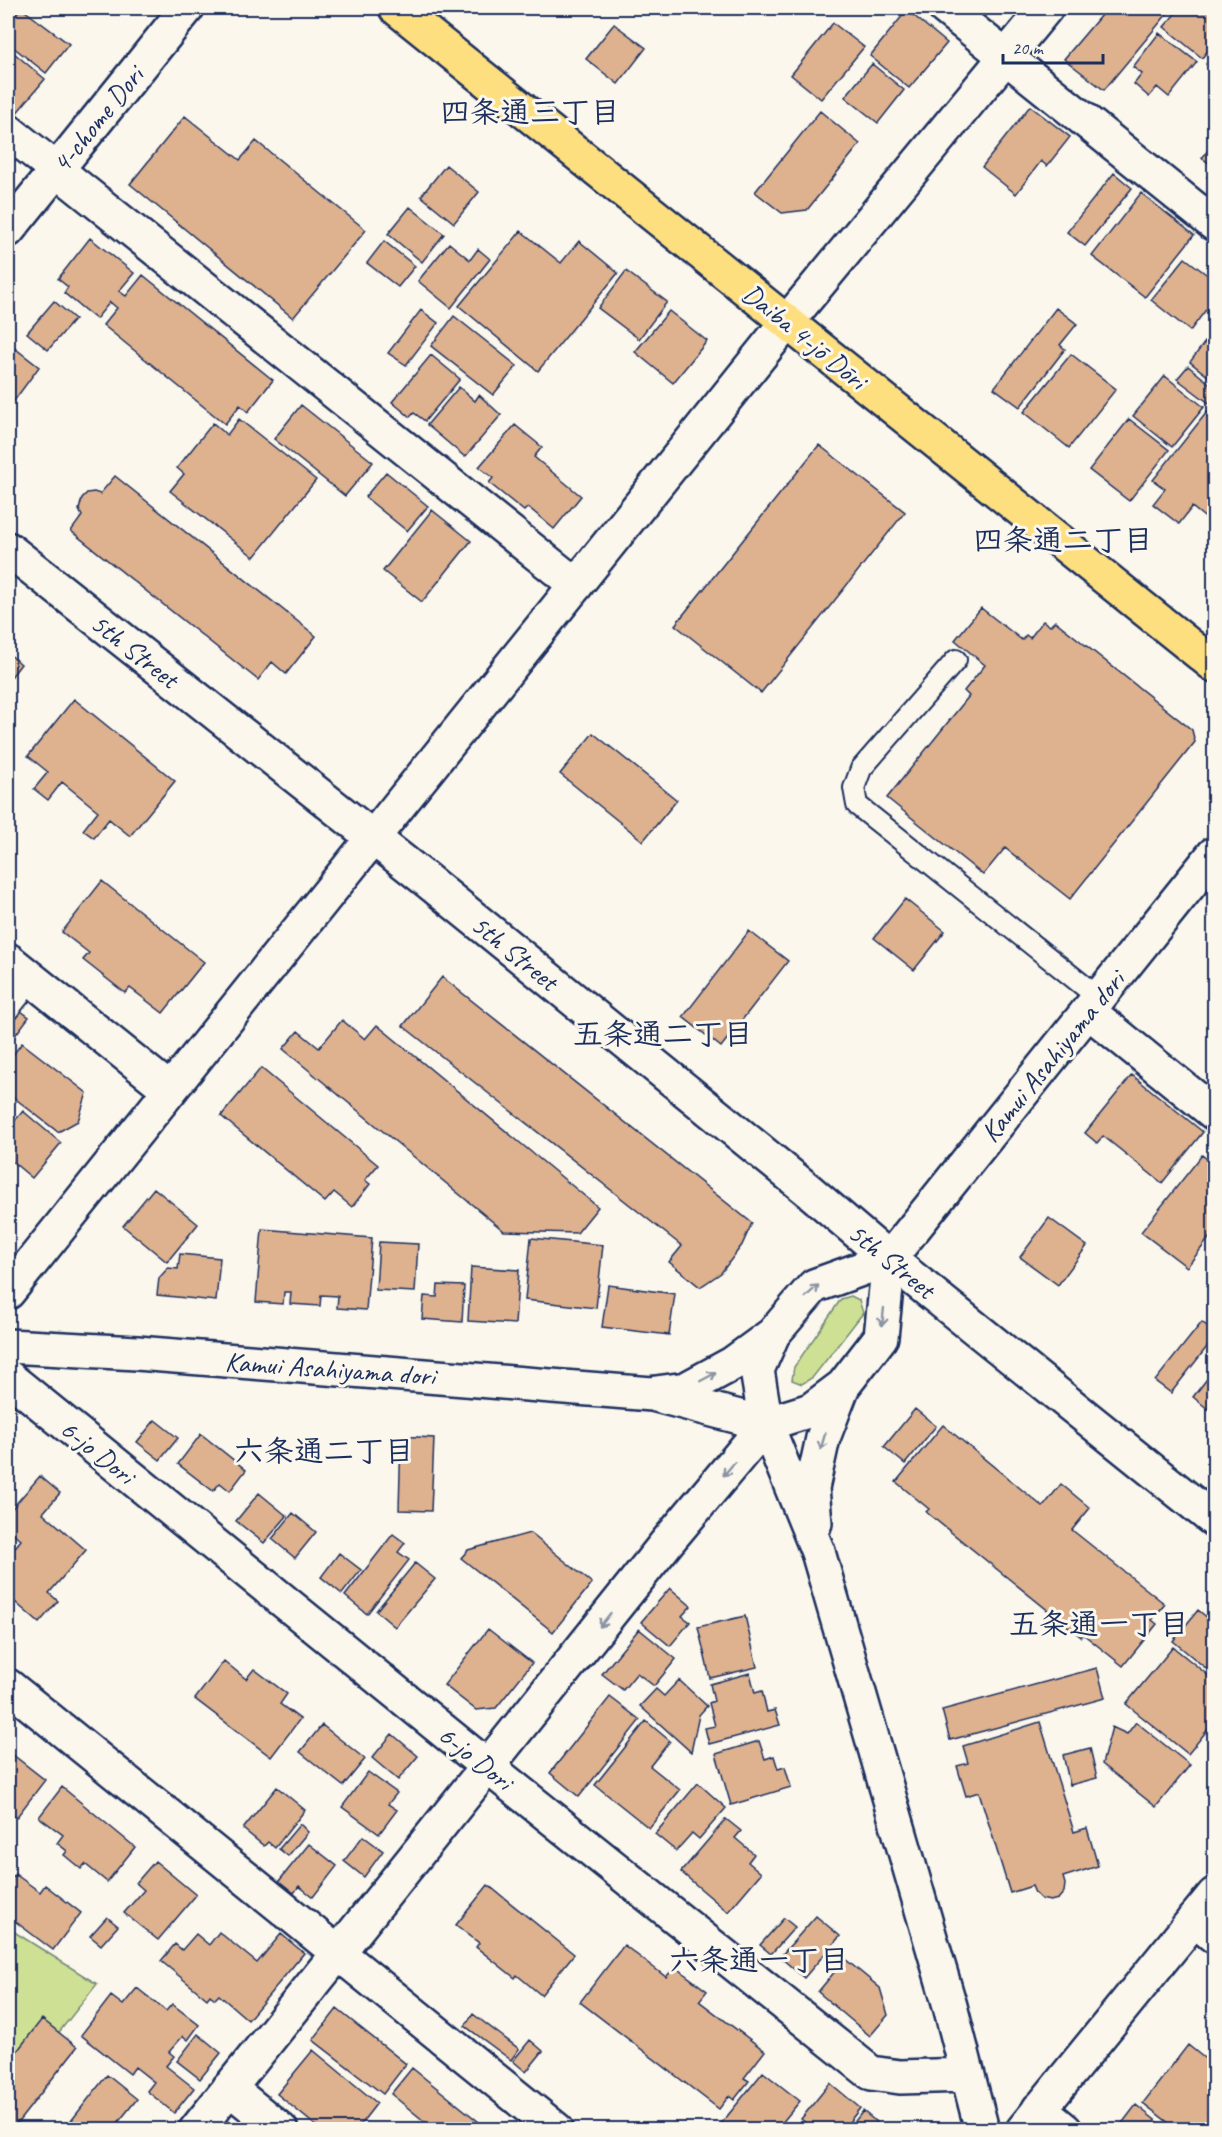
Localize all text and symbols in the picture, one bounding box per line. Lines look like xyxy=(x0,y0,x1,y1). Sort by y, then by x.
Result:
scale bar xyxy=(1003,27,1104,65)
text: 20 m xyxy=(1012,37,1045,59)
street label: 4-chome Dori xyxy=(44,56,153,180)
district label: 四条通三丁目 xyxy=(440,93,620,131)
street label: Daiba 4-jō Dōri xyxy=(735,276,877,399)
district label: 四条通二丁目 xyxy=(973,521,1153,559)
street label: 5th Street xyxy=(84,605,188,697)
street label: 5th Street xyxy=(464,907,567,1000)
street label: Kamui Asahiyama dori xyxy=(973,961,1135,1149)
district label: 五条通二丁目 xyxy=(573,1015,753,1053)
street label: 5th Street xyxy=(841,1215,944,1308)
one-way arrow xyxy=(803,1284,819,1298)
one-way arrow xyxy=(877,1306,888,1326)
street label: Kamui Asahiyama dori xyxy=(224,1344,440,1394)
one-way arrow xyxy=(698,1371,716,1382)
street label: 6-jo Dori xyxy=(53,1411,145,1494)
one-way arrow xyxy=(817,1431,828,1450)
district label: 六条通二丁目 xyxy=(234,1432,414,1470)
one-way arrow xyxy=(722,1461,735,1477)
district label: 五条通一丁目 xyxy=(1009,1605,1189,1643)
one-way arrow xyxy=(599,1612,612,1628)
street label: 6-jo Dori xyxy=(431,1717,523,1800)
district label: 六条通一丁目 xyxy=(669,1941,849,1979)

